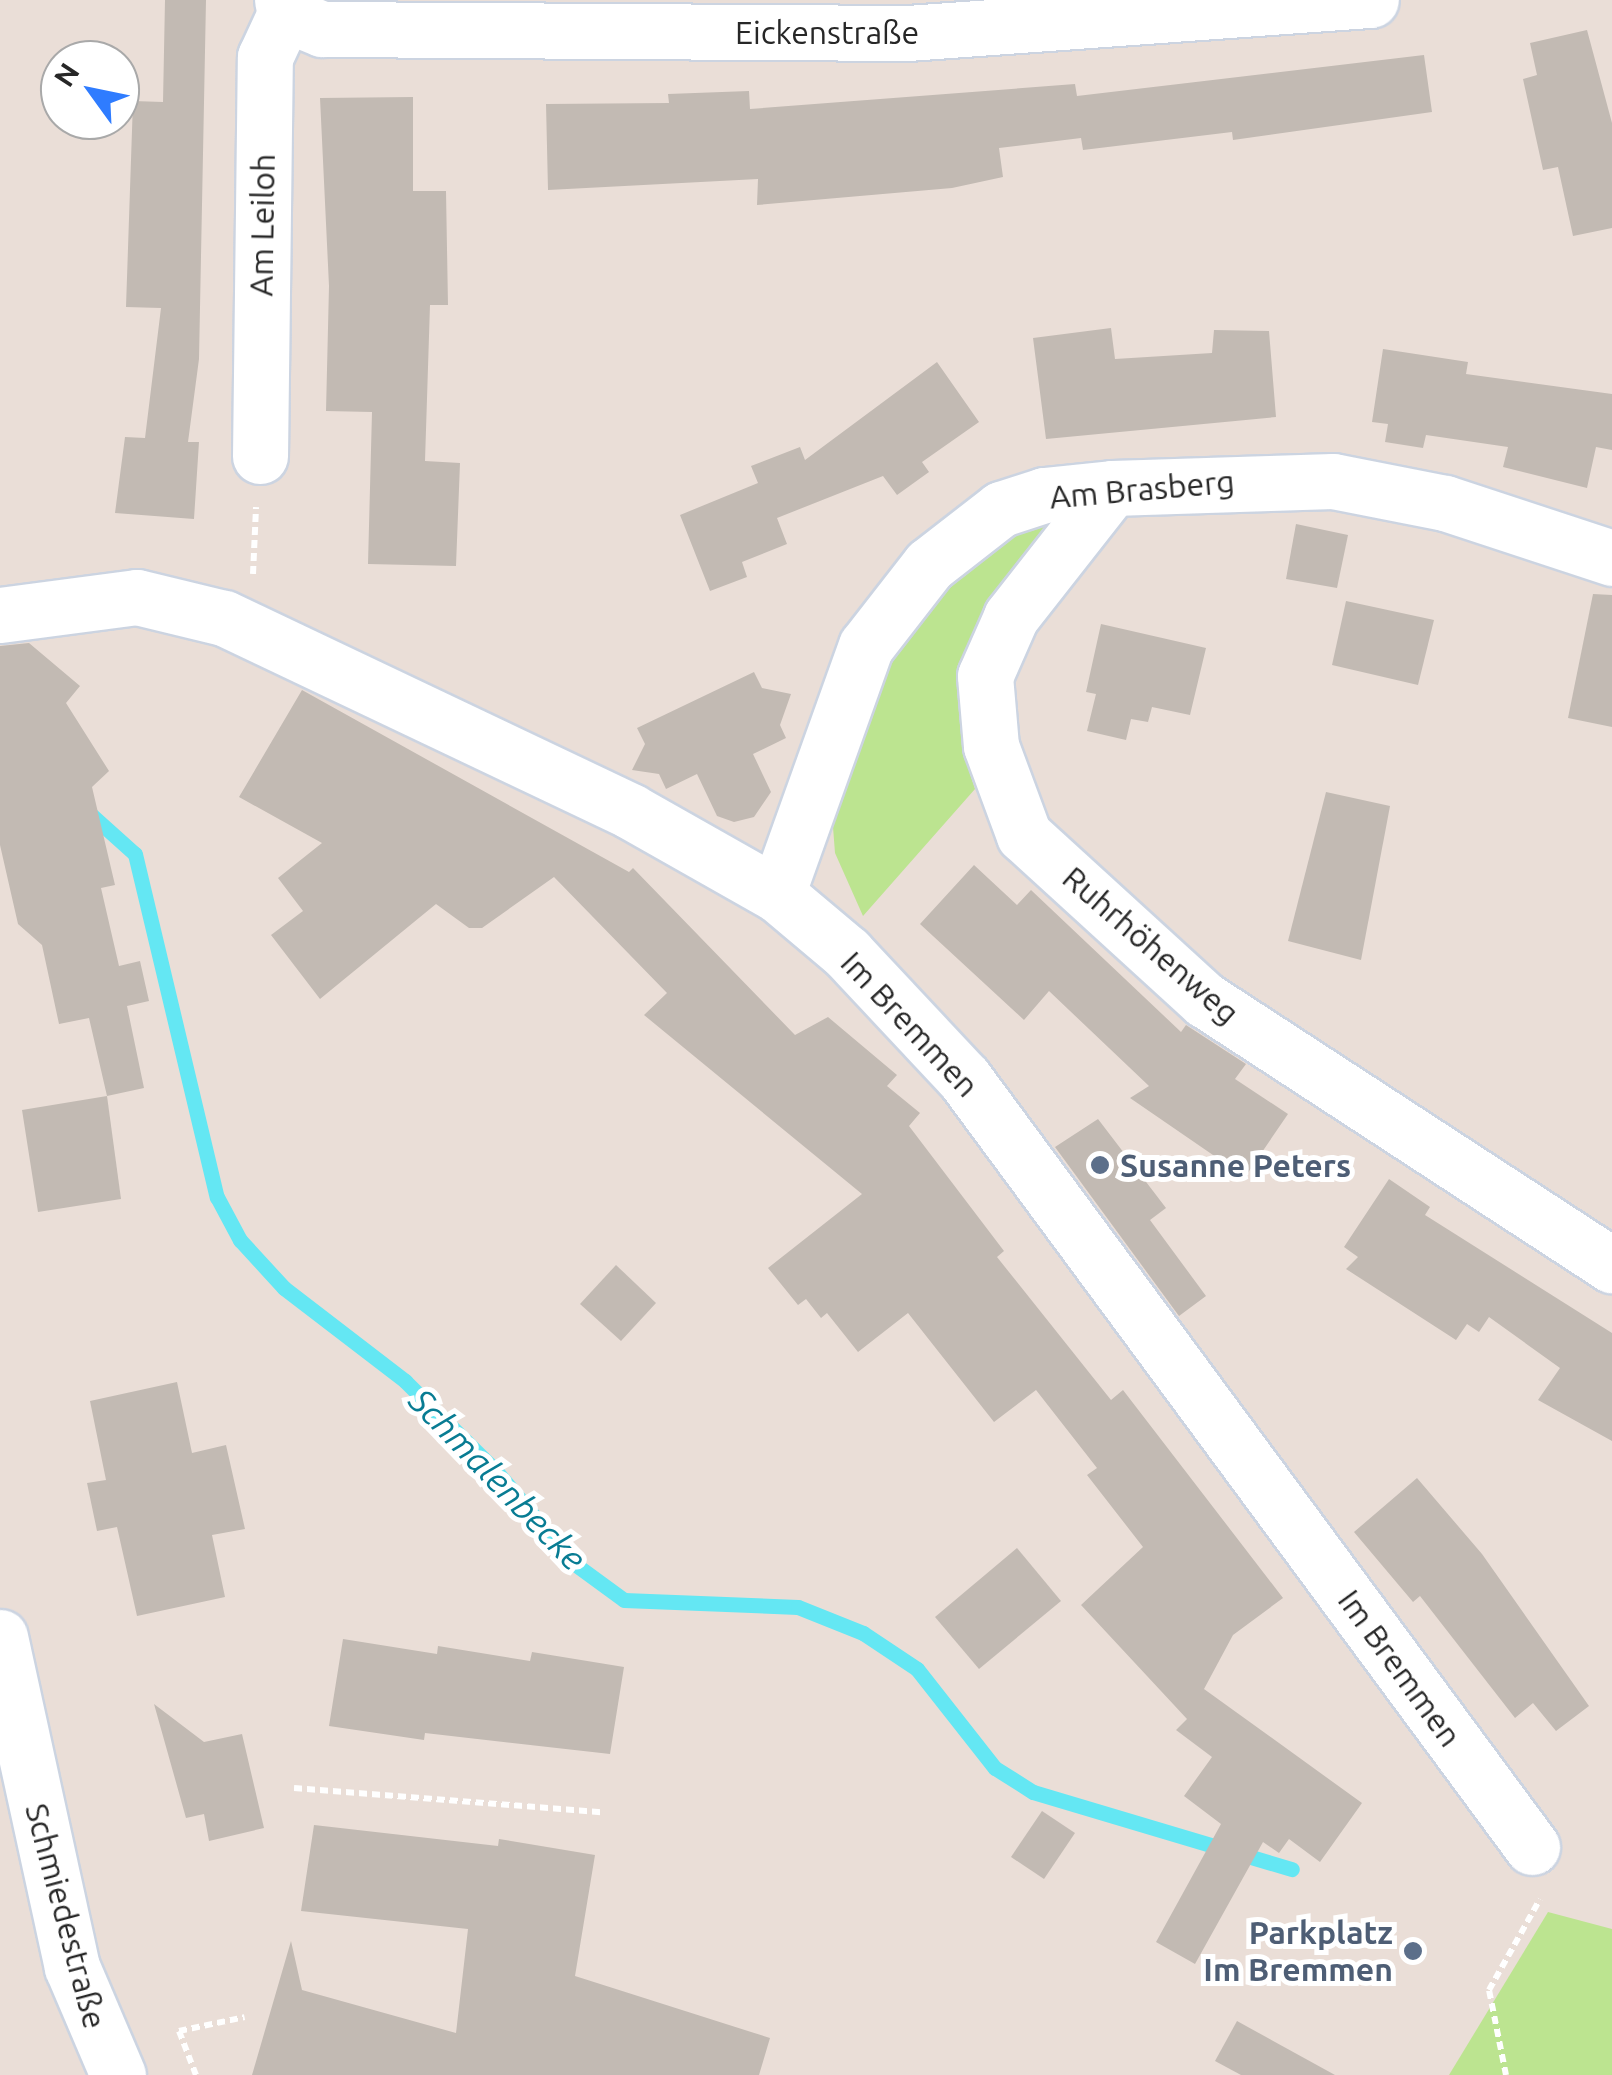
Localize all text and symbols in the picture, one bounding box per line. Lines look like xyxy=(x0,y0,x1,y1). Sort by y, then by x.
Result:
street label: Eickenstraße xyxy=(735,13,919,51)
north arrow xyxy=(40,40,140,140)
text: N xyxy=(47,57,85,92)
street label: Am Leiloh xyxy=(242,153,282,297)
street label: Am Brasberg xyxy=(1048,462,1236,516)
street label: Ruhrhöhenweg xyxy=(1055,858,1247,1032)
street label: Im Bremmen xyxy=(833,943,987,1105)
place label: Susanne Peters xyxy=(1120,1146,1351,1184)
marker: Susanne Peters xyxy=(1089,1154,1111,1176)
water label: Schmalenbecke xyxy=(401,1379,595,1579)
street label: Im Bremmen xyxy=(1330,1582,1470,1754)
street label: Schmiedestraße xyxy=(18,1799,114,2033)
place label: Parkplatz Im Bremmen xyxy=(1203,1914,1393,1989)
marker: Parkplatz Im Bremmen xyxy=(1402,1940,1424,1962)

